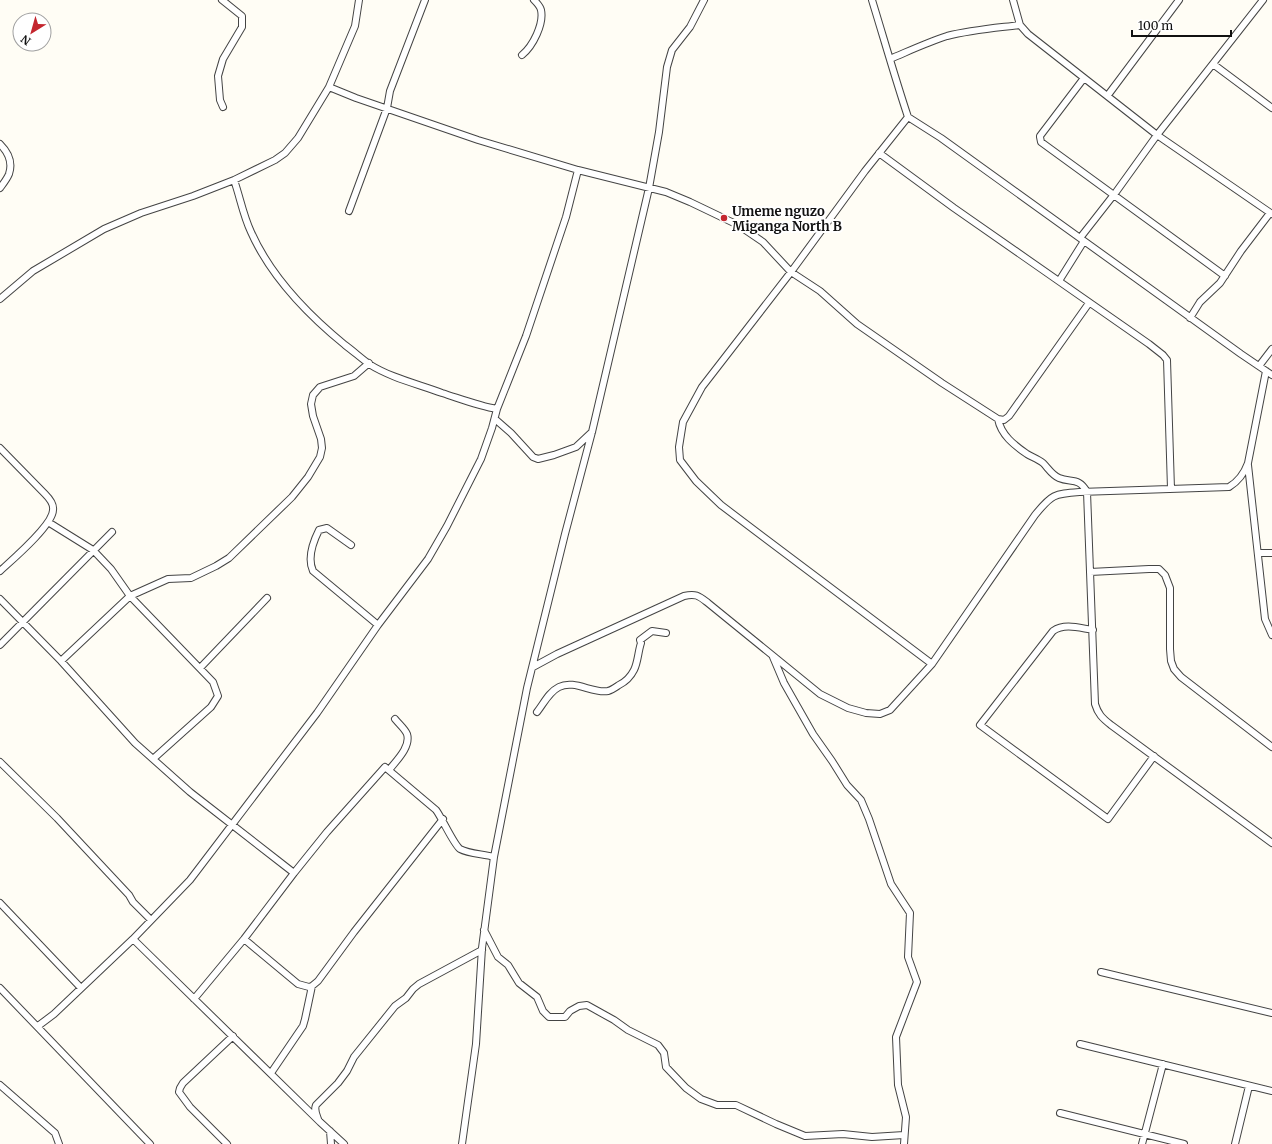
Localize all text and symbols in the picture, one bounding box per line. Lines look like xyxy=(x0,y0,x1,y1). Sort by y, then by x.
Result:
north arrow xyxy=(12,12,52,52)
scale bar xyxy=(1132,12,1231,38)
text: 100 m xyxy=(1138,18,1173,33)
text: N xyxy=(18,32,34,48)
place label: Umeme nguzo Miganga North B xyxy=(732,203,842,235)
marker: Umeme nguzo Miganga North B xyxy=(719,213,729,223)

